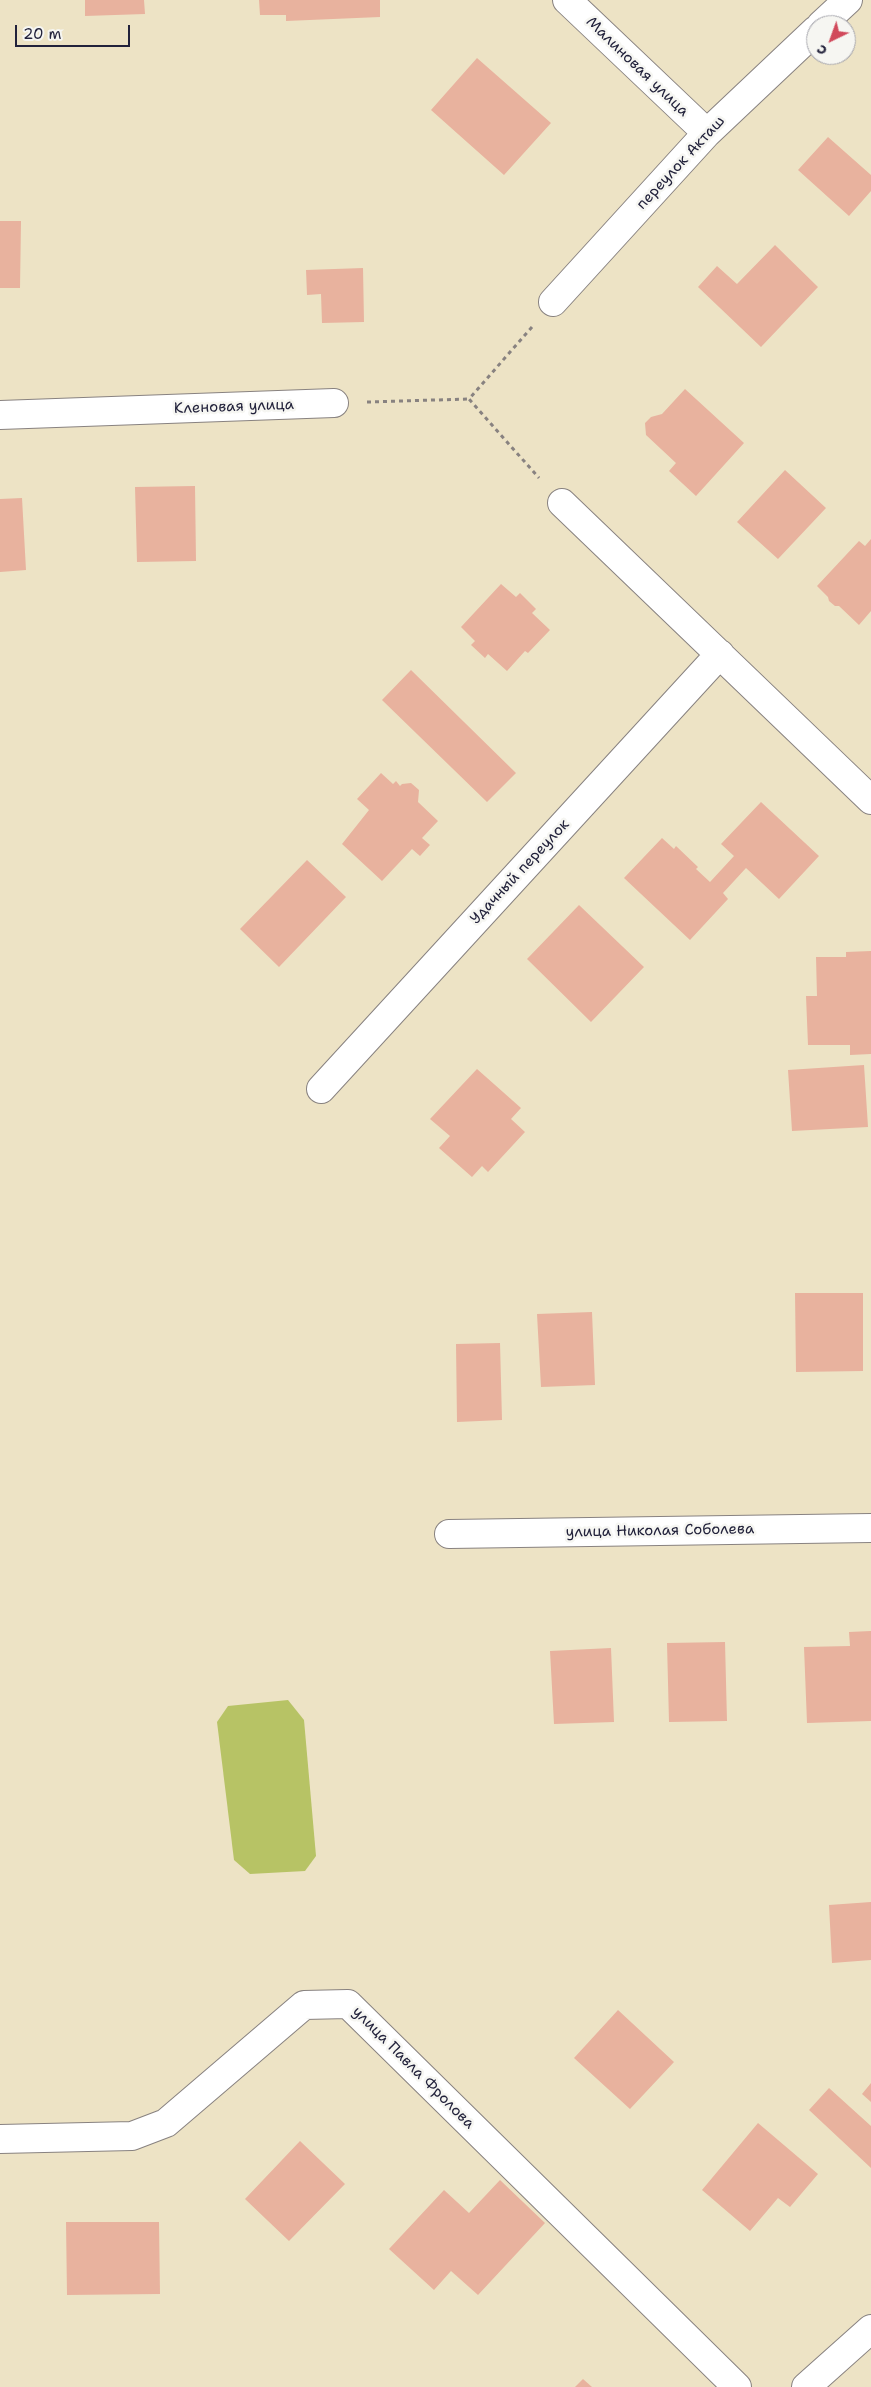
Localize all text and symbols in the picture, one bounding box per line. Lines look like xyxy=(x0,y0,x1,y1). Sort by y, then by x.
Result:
street label: Малиновая улица xyxy=(582,13,692,121)
scale bar xyxy=(18,15,132,47)
north arrow xyxy=(806,15,856,65)
text: 20 m xyxy=(23,24,62,44)
text: С xyxy=(812,41,831,60)
street label: переулок Акташ xyxy=(633,113,729,213)
street label: Кленовая улица xyxy=(174,396,294,418)
street label: Удачный переулок xyxy=(467,816,573,928)
street label: улица Николая Соболева xyxy=(566,1520,754,1542)
street label: улица Павла Фролова xyxy=(348,2003,478,2133)

